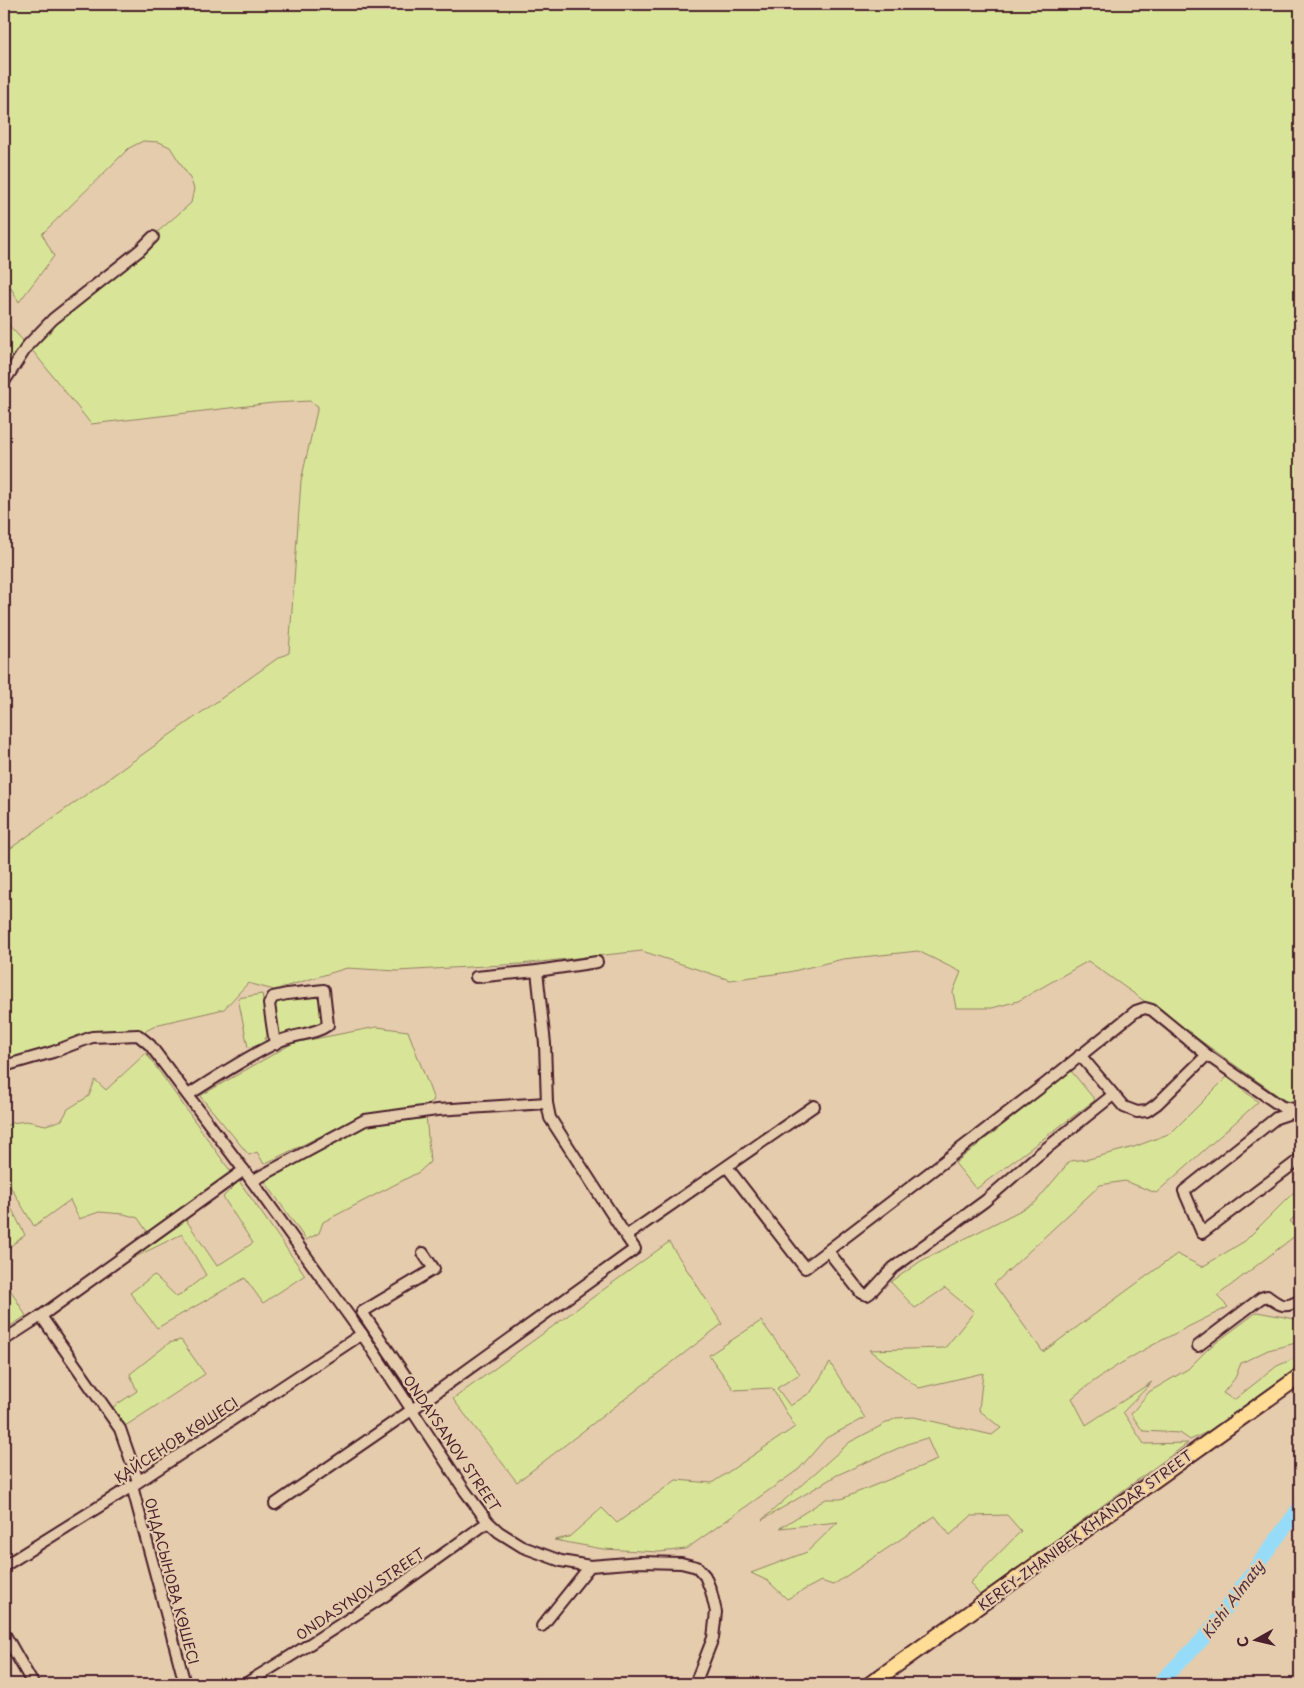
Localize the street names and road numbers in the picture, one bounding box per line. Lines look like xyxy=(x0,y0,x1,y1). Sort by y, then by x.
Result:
street label: ONDAYSANOV STREET xyxy=(398,1371,506,1516)
street label: ҚАЙСЕНОВ КӨШЕСІ xyxy=(110,1392,242,1488)
street label: KEREY-ZHANIBEK KHANDAR STREET xyxy=(973,1445,1197,1615)
street label: ОНДАСЫНОВА КӨШЕСІ xyxy=(140,1495,204,1667)
street label: ONDASYNOV STREET xyxy=(291,1543,429,1645)

